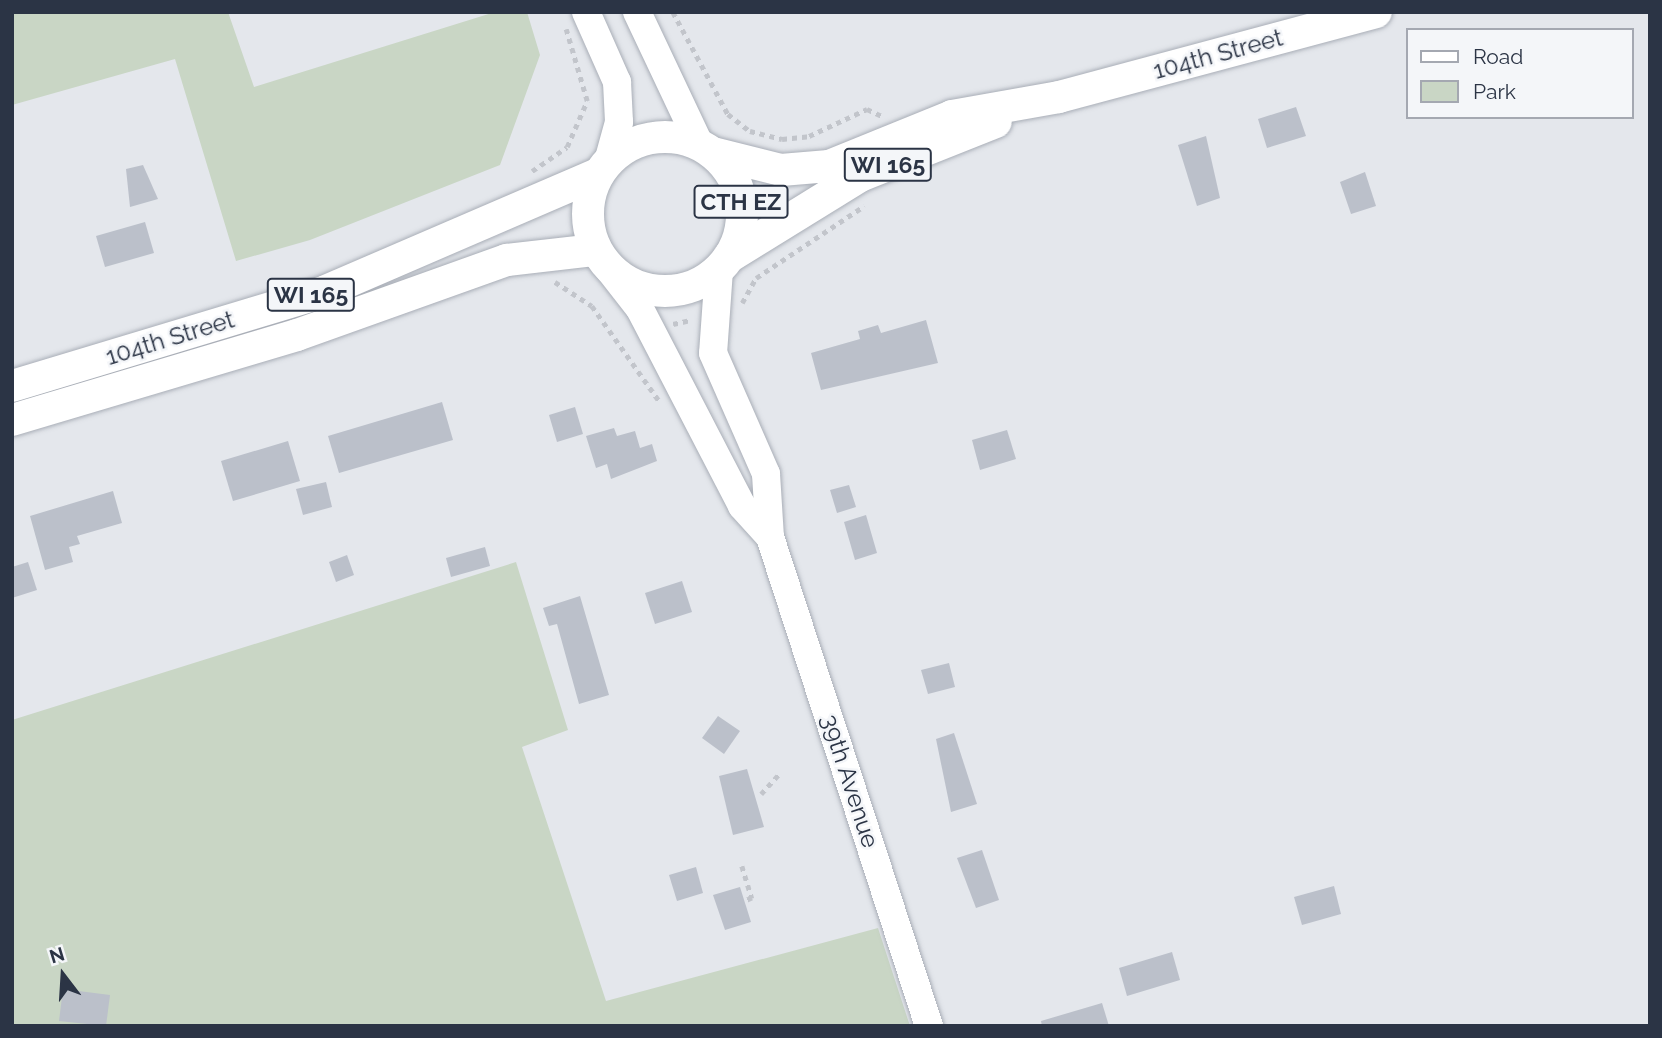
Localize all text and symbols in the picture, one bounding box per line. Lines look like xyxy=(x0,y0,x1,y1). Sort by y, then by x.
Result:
street label: 104th Street xyxy=(1150,23,1286,85)
legend xyxy=(1406,28,1634,119)
text: Road xyxy=(1473,44,1523,69)
text: Park xyxy=(1473,79,1516,104)
road number: WI 165 xyxy=(842,146,934,184)
road number: CTH EZ xyxy=(692,182,790,222)
road number: WI 165 xyxy=(266,276,356,314)
street label: 104th Street xyxy=(102,305,238,371)
street label: 39th Avenue xyxy=(815,710,885,852)
north arrow xyxy=(28,940,98,1010)
text: N xyxy=(47,942,67,968)

